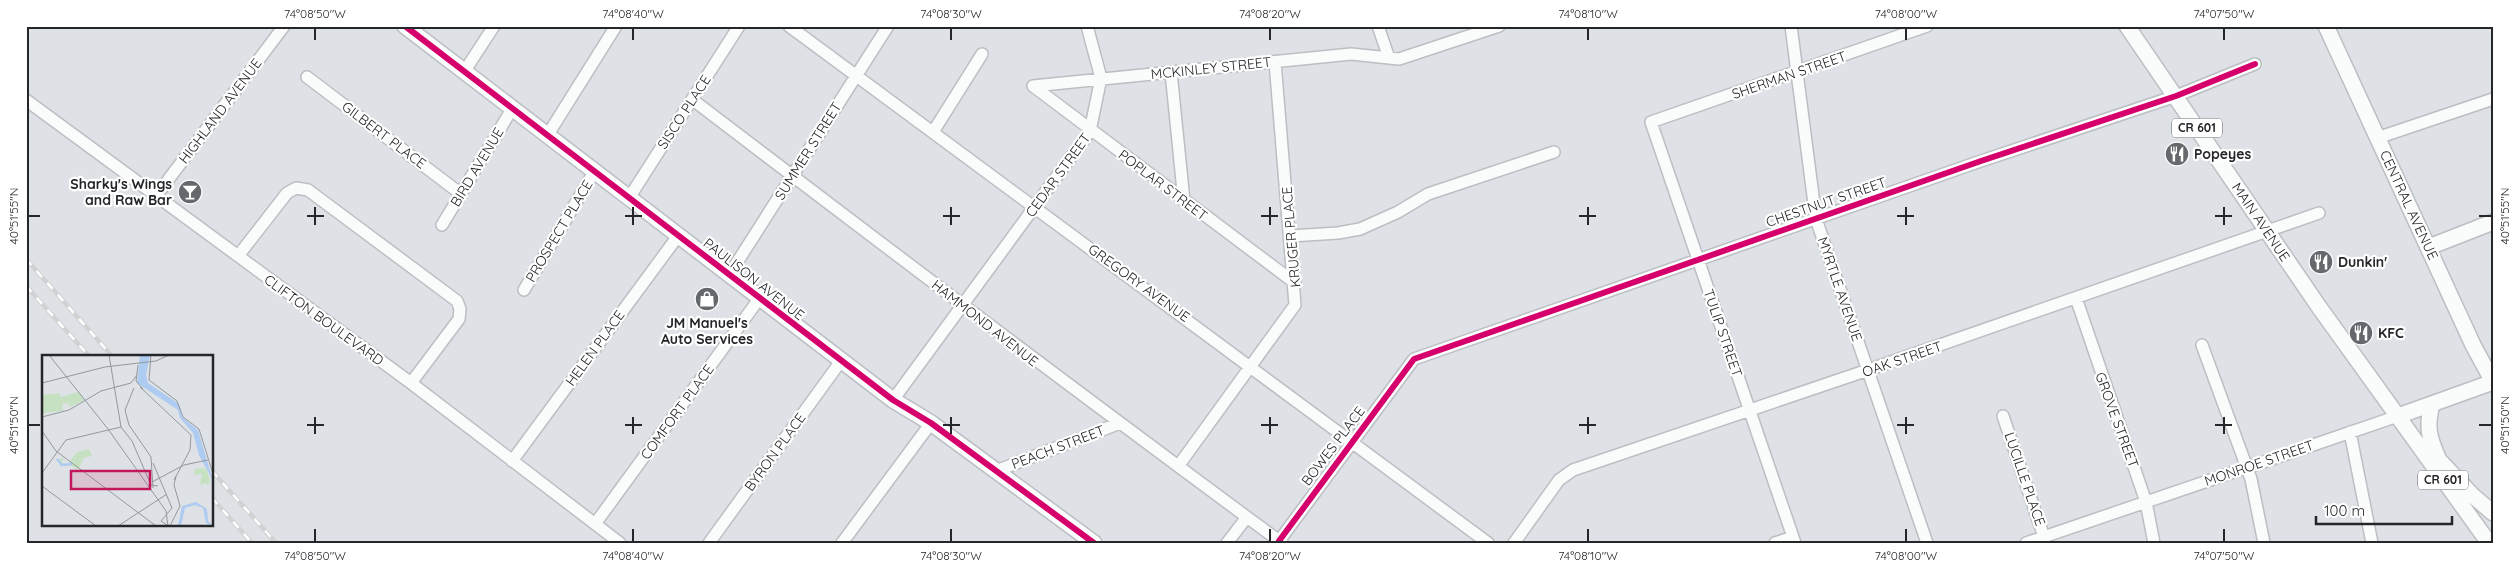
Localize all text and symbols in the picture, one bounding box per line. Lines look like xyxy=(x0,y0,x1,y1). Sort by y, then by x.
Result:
text: 74°08'50"W xyxy=(284,6,346,21)
text: 74°08'40"W xyxy=(602,6,664,21)
text: 74°08'30"W xyxy=(920,6,982,21)
text: 74°08'20"W xyxy=(1239,6,1301,21)
text: 74°08'10"W xyxy=(1558,6,1618,21)
text: 74°08'00"W xyxy=(1875,6,1938,21)
text: 74°07'50"W xyxy=(2194,6,2255,21)
street label: SHERMAN STREET xyxy=(1729,47,1849,103)
street label: MCKINLEY STREET xyxy=(1150,53,1272,83)
street label: HIGHLAND AVENUE xyxy=(175,55,265,167)
street label: SISCO PLACE xyxy=(653,72,715,152)
street label: GILBERT PLACE xyxy=(338,97,430,173)
street label: SUMMER STREET xyxy=(771,99,845,203)
road number: CR 601 xyxy=(2172,119,2222,138)
street label: BIRD AVENUE xyxy=(446,124,508,210)
street label: CEDAR STREET xyxy=(1021,129,1095,221)
restaurant icon: Popeyes xyxy=(2164,141,2190,167)
place label: Popeyes xyxy=(2194,145,2251,163)
street label: POPLAR STREET xyxy=(1115,146,1211,224)
street label: CENTRAL AVENUE xyxy=(2376,147,2442,263)
street label: CHESTNUT STREET xyxy=(1763,173,1889,231)
place label: Sharky's Wings and Raw Bar xyxy=(70,175,172,209)
street label: PROSPECT PLACE xyxy=(521,177,597,285)
bar icon: Sharky's Wings and Raw Bar xyxy=(177,179,203,205)
street label: MAIN AVENUE xyxy=(2228,179,2294,265)
street label: KRUGER PLACE xyxy=(1278,186,1304,288)
text: 40°51'55"N xyxy=(6,187,21,245)
text: 40°51'55"N xyxy=(2497,187,2512,245)
street label: PAULISON AVENUE xyxy=(700,234,808,324)
street label: MYRTLE AVENUE xyxy=(1814,234,1866,344)
street label: GREGORY AVENUE xyxy=(1085,240,1193,326)
restaurant icon: Dunkin' xyxy=(2308,249,2334,275)
place label: Dunkin' xyxy=(2338,253,2387,271)
street label: CLIFTON BOULEVARD xyxy=(261,270,387,370)
street label: HAMMOND AVENUE xyxy=(928,276,1042,370)
shop icon: JM Manuel's Auto Services xyxy=(694,286,720,312)
street label: TULIP STREET xyxy=(1700,287,1746,379)
street label: HELEN PLACE xyxy=(561,307,629,389)
place label: JM Manuel's Auto Services xyxy=(661,314,753,348)
restaurant icon: KFC xyxy=(2348,320,2374,346)
place label: KFC xyxy=(2378,324,2404,342)
street label: OAK STREET xyxy=(1860,337,1944,381)
inset map xyxy=(42,355,214,526)
street label: COMFORT PLACE xyxy=(636,361,718,463)
street label: GROVE STREET xyxy=(2091,370,2143,470)
text: 40°51'50"N xyxy=(6,396,21,454)
text: 40°51'50"N xyxy=(2497,396,2512,454)
street label: BOWES PLACE xyxy=(1297,403,1369,489)
street label: BYRON PLACE xyxy=(741,409,809,495)
street label: PEACH STREET xyxy=(1009,421,1107,473)
street label: LUCILLE PLACE xyxy=(2000,430,2050,528)
street label: MONROE STREET xyxy=(2202,436,2316,490)
road number: CR 601 xyxy=(2418,470,2468,490)
scale bar xyxy=(2316,494,2453,526)
text: 100 m xyxy=(2324,501,2365,520)
text: 74°08'50"W xyxy=(284,548,346,563)
text: 74°08'40"W xyxy=(602,548,664,563)
text: 74°08'30"W xyxy=(920,548,982,563)
text: 74°08'20"W xyxy=(1239,548,1301,563)
text: 74°08'10"W xyxy=(1558,548,1618,563)
text: 74°08'00"W xyxy=(1875,548,1938,563)
text: 74°07'50"W xyxy=(2194,548,2255,563)

